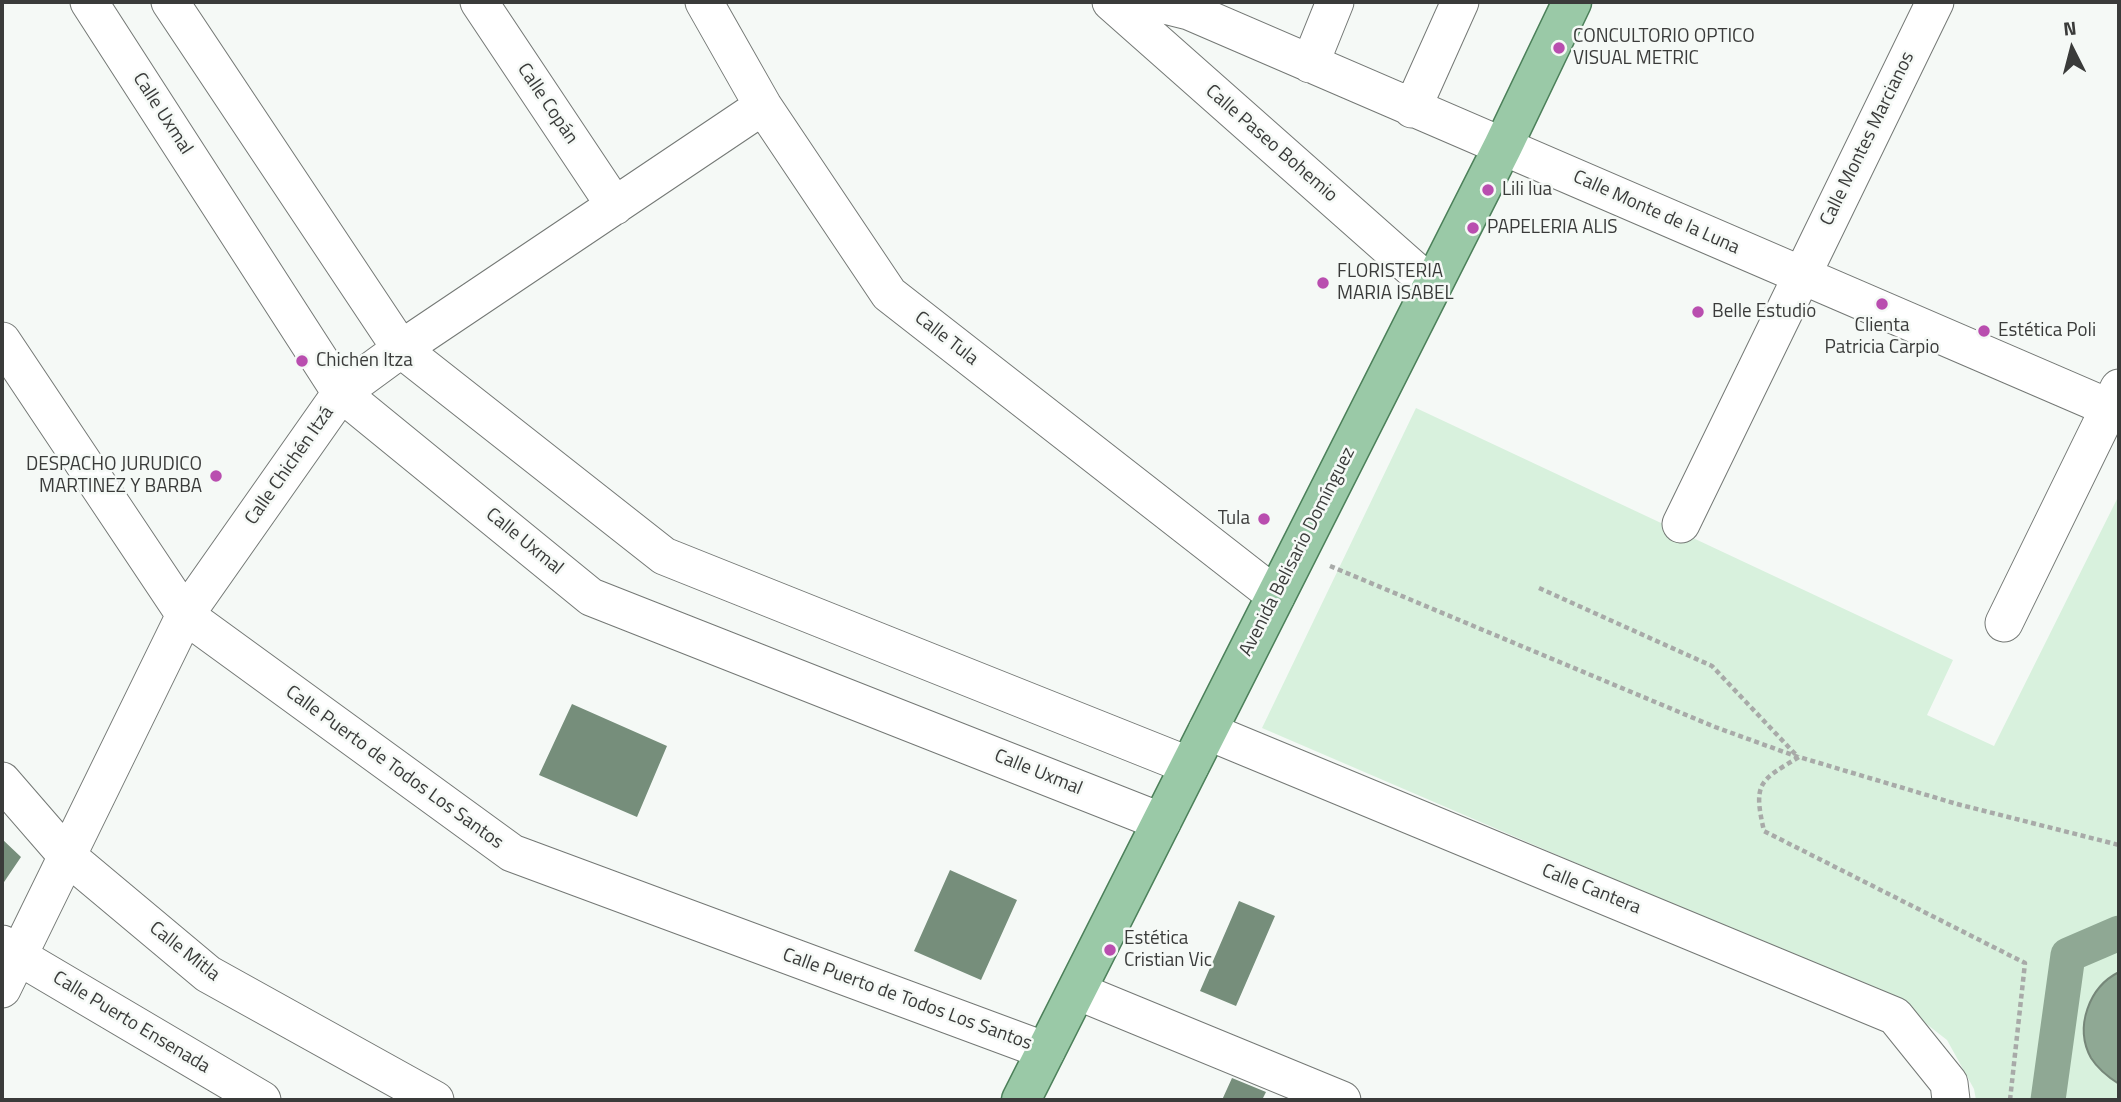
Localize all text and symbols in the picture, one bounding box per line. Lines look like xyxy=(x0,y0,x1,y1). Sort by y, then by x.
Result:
text: N xyxy=(2062,13,2078,43)
north arrow xyxy=(2037,14,2107,84)
place label: CONCULTORIO OPTICO VISUAL METRIC xyxy=(1573,26,1755,70)
marker: CONCULTORIO OPTICO VISUAL METRIC xyxy=(1551,40,1567,56)
street label: Calle Montes Marcianos xyxy=(1816,48,1920,230)
street label: Calle Copán xyxy=(512,59,582,149)
street label: Calle Uxmal xyxy=(127,69,197,159)
street label: Calle Paseo Bohemio xyxy=(1200,80,1342,208)
street label: Calle Monte de la Luna xyxy=(1569,166,1743,260)
place label: Lili lua xyxy=(1502,179,1552,201)
marker: Lili lua xyxy=(1480,182,1496,198)
place label: PAPELERIA ALIS xyxy=(1487,217,1618,239)
marker: PAPELERIA ALIS xyxy=(1465,220,1481,236)
place label: FLORISTERIA MARIA ISABEL xyxy=(1337,261,1454,305)
marker: FLORISTERIA MARIA ISABEL xyxy=(1315,275,1331,291)
marker: Clienta Patricia Carpio xyxy=(1874,296,1890,312)
place label: Belle Estudio xyxy=(1712,301,1816,323)
marker: Belle Estudio xyxy=(1690,304,1706,320)
street label: Calle Tula xyxy=(910,307,982,371)
place label: Clienta Patricia Carpio xyxy=(1825,315,1939,359)
place label: Estética Poli xyxy=(1998,320,2096,342)
marker: Estética Poli xyxy=(1976,323,1992,339)
place label: Chichen Itza xyxy=(316,350,413,372)
marker: Chichen Itza xyxy=(294,353,310,369)
street label: Calle Chichén Itzá xyxy=(241,402,339,530)
street label: Avenida Belisario Domínguez xyxy=(1235,444,1361,660)
place label: DESPACHO JURUDICO MARTINEZ Y BARBA xyxy=(26,454,202,498)
marker: DESPACHO JURUDICO MARTINEZ Y BARBA xyxy=(208,468,224,484)
street label: Calle Uxmal xyxy=(481,504,567,580)
place label: Tula xyxy=(1218,508,1250,530)
marker: Tula xyxy=(1256,511,1272,527)
street label: Calle Puerto de Todos Los Santos xyxy=(281,681,507,855)
street label: Calle Uxmal xyxy=(991,745,1085,801)
street label: Calle Cantera xyxy=(1538,860,1644,920)
street label: Calle Mitla xyxy=(144,917,224,987)
place label: Estética Cristian Vic xyxy=(1124,928,1212,972)
marker: Estética Cristian Vic xyxy=(1102,942,1118,958)
street label: Calle Puerto de Todos Los Santos xyxy=(779,944,1035,1056)
street label: Calle Puerto Ensenada xyxy=(48,967,214,1079)

